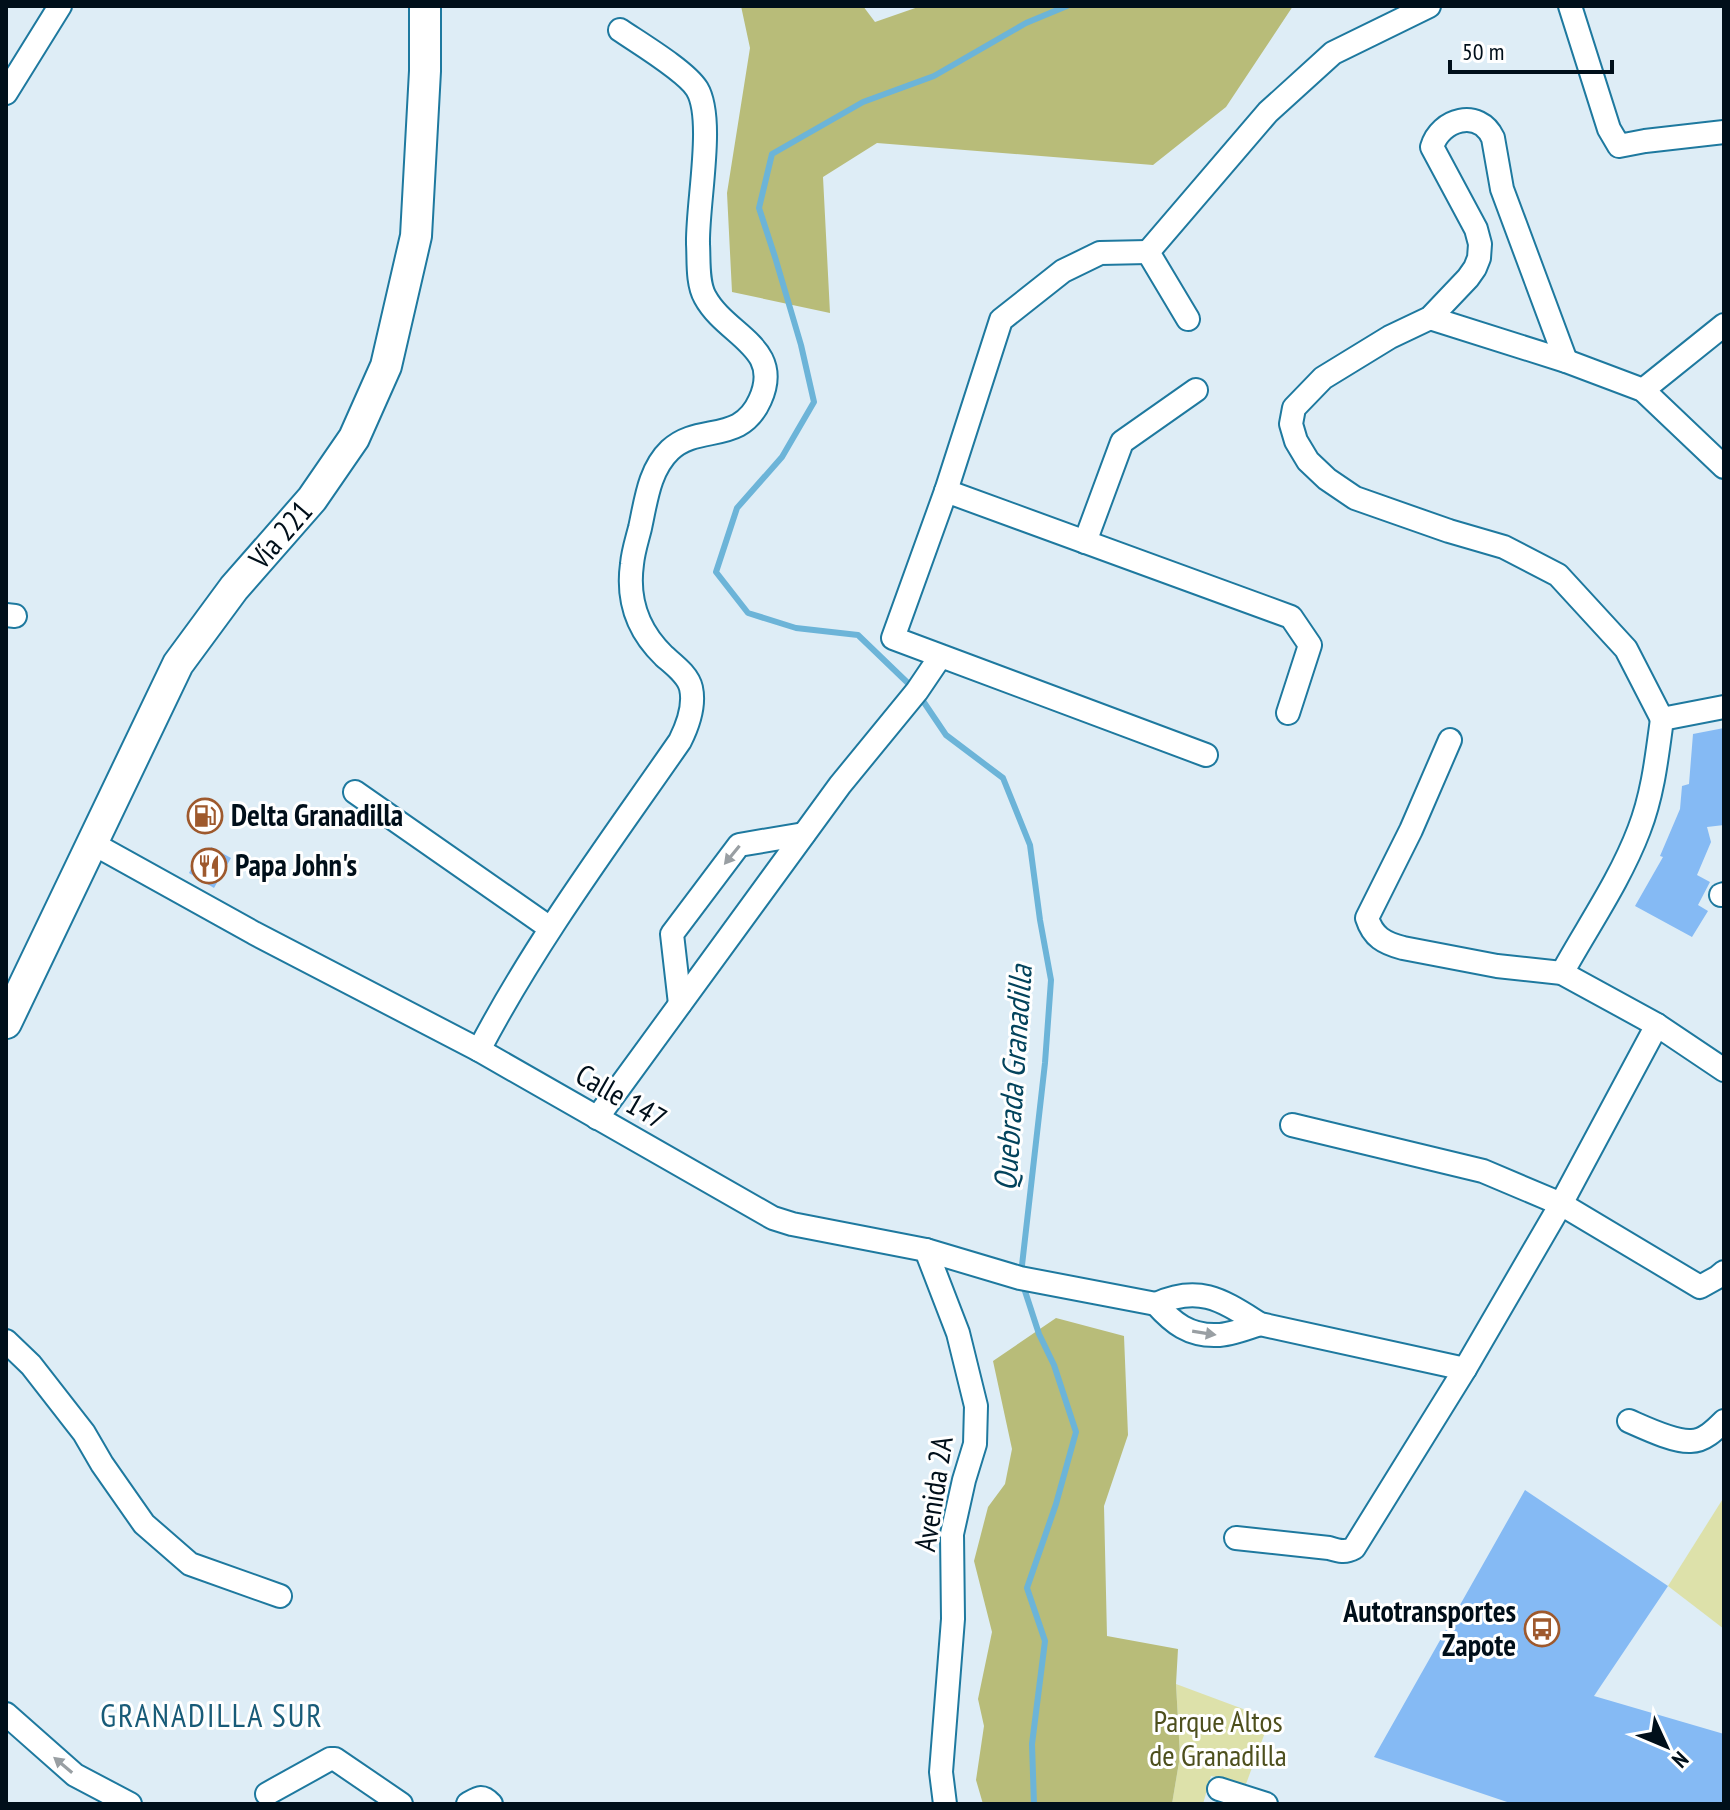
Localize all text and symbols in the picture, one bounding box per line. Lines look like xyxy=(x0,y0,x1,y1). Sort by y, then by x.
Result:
scale bar xyxy=(1450,24,1612,74)
text: 50 m xyxy=(1462,36,1504,67)
street label: Vía 221 xyxy=(239,492,320,577)
place label: Delta Granadilla xyxy=(231,795,403,834)
fuel station icon: Delta Granadilla xyxy=(186,797,224,835)
place label: Papa John's xyxy=(235,845,357,884)
one-way arrow xyxy=(724,845,740,865)
restaurant icon: Papa John's xyxy=(190,847,228,885)
water label: Quebrada Granadilla xyxy=(983,961,1041,1192)
street label: Calle 147 xyxy=(569,1054,674,1137)
one-way arrow xyxy=(1192,1327,1217,1340)
street label: Avenida 2A xyxy=(904,1433,961,1554)
place label: Autotransportes Zapote xyxy=(1342,1591,1516,1664)
bus stop icon: Autotransportes Zapote xyxy=(1523,1610,1561,1648)
district label: GRANADILLA SUR xyxy=(100,1694,324,1736)
park label: Parque Altos de Granadilla xyxy=(1149,1701,1287,1774)
north arrow xyxy=(1626,1706,1706,1786)
text: N xyxy=(1666,1746,1695,1774)
one-way arrow xyxy=(54,1757,74,1774)

